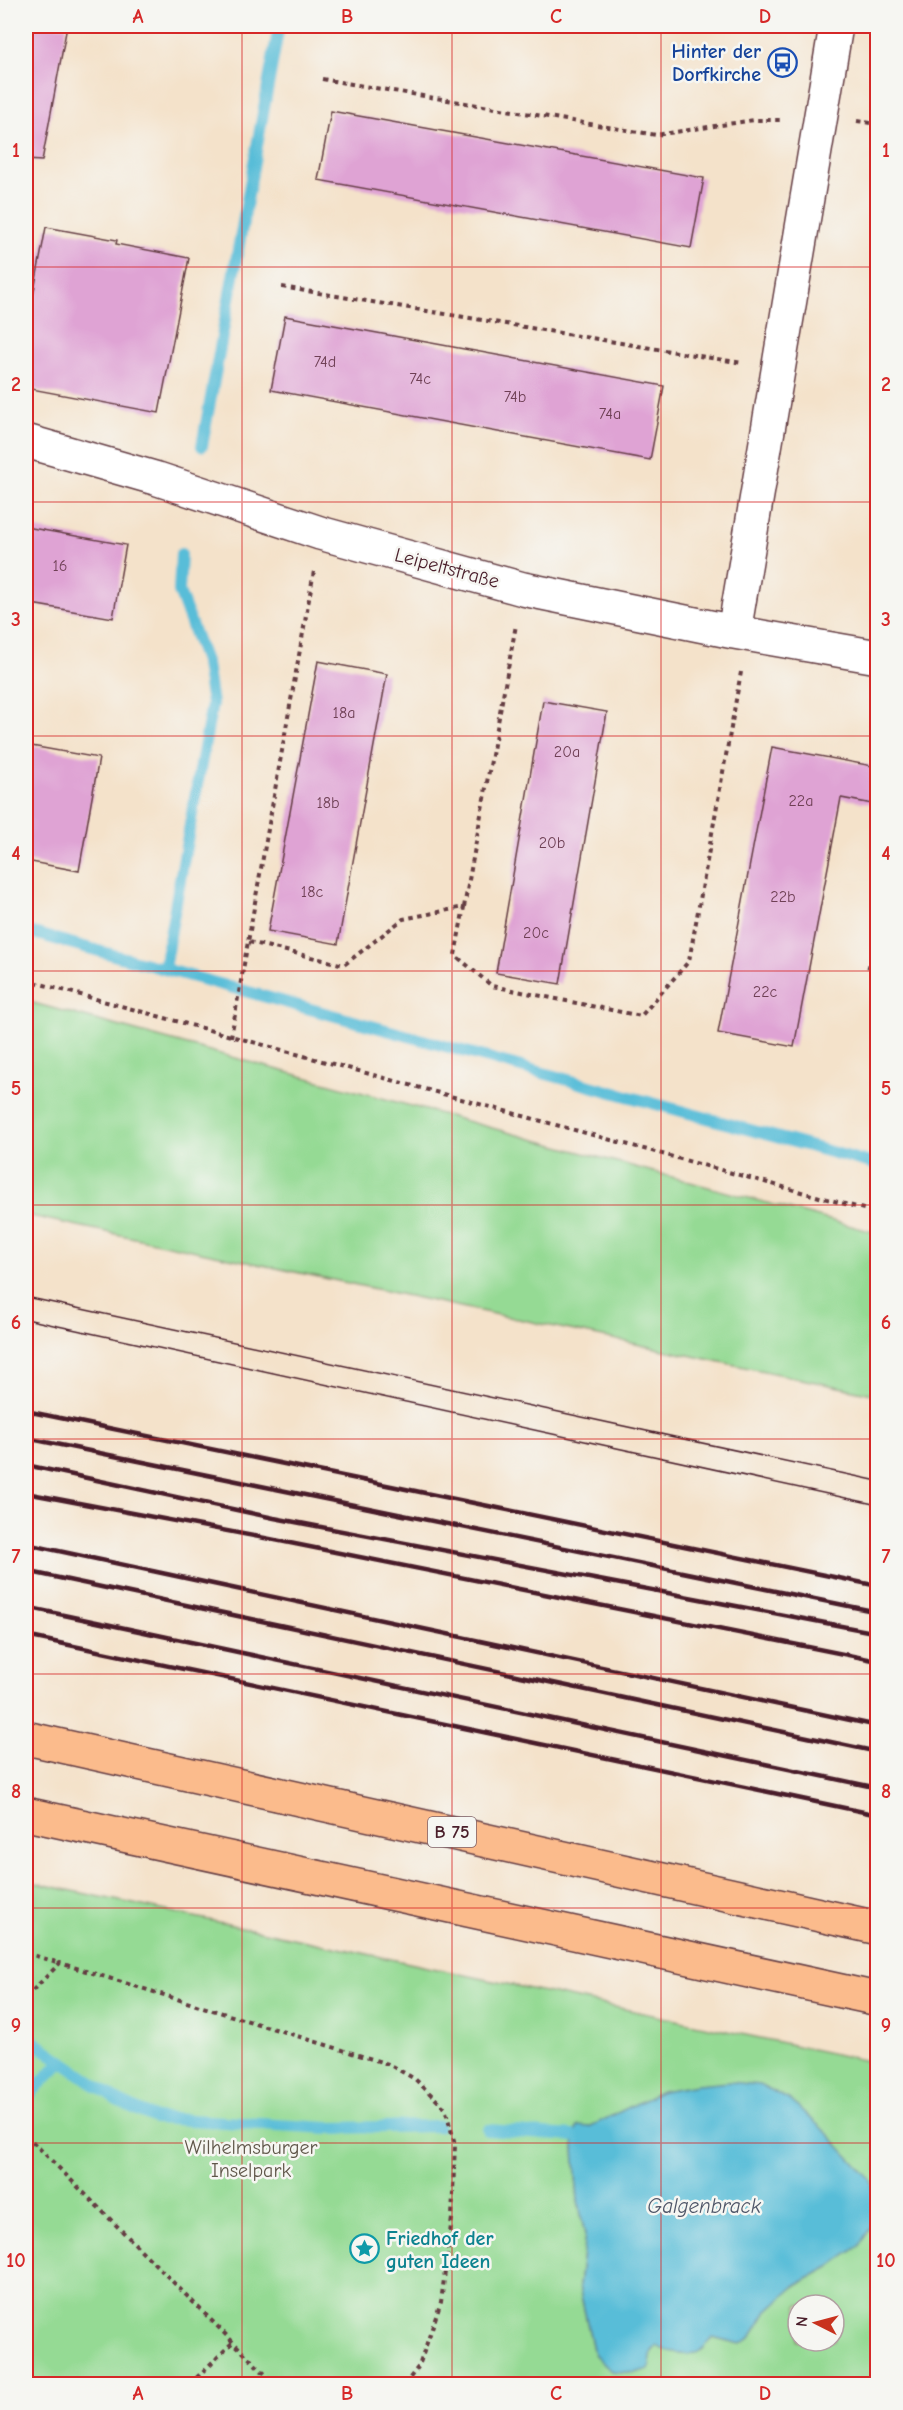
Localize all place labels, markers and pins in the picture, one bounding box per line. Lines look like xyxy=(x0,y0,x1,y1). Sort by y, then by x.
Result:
place label: Hinter der Dorfkirche xyxy=(672,40,761,86)
bus stop icon: Hinter der Dorfkirche xyxy=(766,46,798,78)
place label: Friedhof der guten Ideen xyxy=(386,2227,493,2273)
place icon: Friedhof der guten Ideen xyxy=(349,2233,381,2265)

